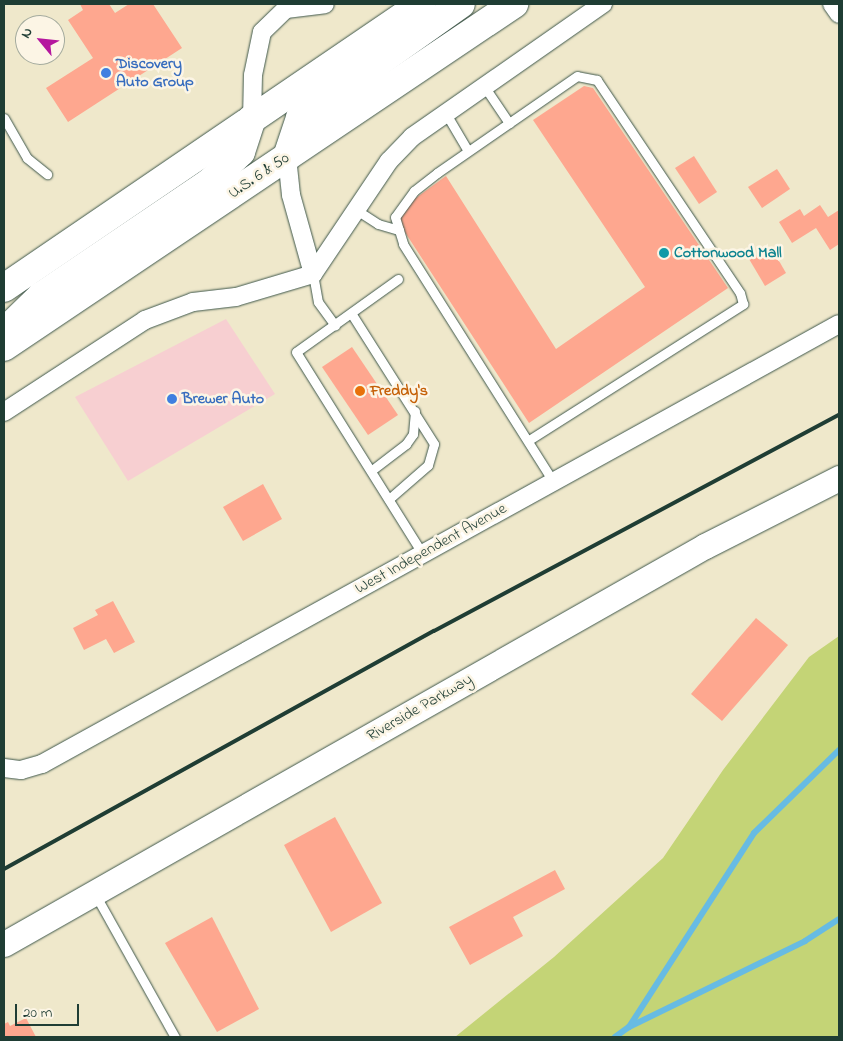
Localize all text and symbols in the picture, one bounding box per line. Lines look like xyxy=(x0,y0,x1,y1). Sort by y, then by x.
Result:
north arrow xyxy=(15,15,65,65)
text: N xyxy=(16,24,39,42)
place label: Discovery Auto Group xyxy=(116,54,194,92)
marker: Discovery Auto Group xyxy=(100,67,112,79)
street label: U.S. 6 & 50 xyxy=(225,149,293,203)
place label: Cottonwood Mall xyxy=(674,243,782,263)
marker: Cottonwood Mall xyxy=(658,247,670,259)
place label: Freddy's xyxy=(370,381,428,401)
marker: Freddy's xyxy=(354,385,366,397)
place label: Brewer Auto xyxy=(182,389,264,409)
marker: Brewer Auto xyxy=(166,393,178,405)
street label: West Independent Avenue xyxy=(352,499,510,599)
street label: Riverside Parkway xyxy=(364,670,476,746)
scale bar xyxy=(18,994,81,1026)
text: 20 m xyxy=(23,1002,52,1024)

